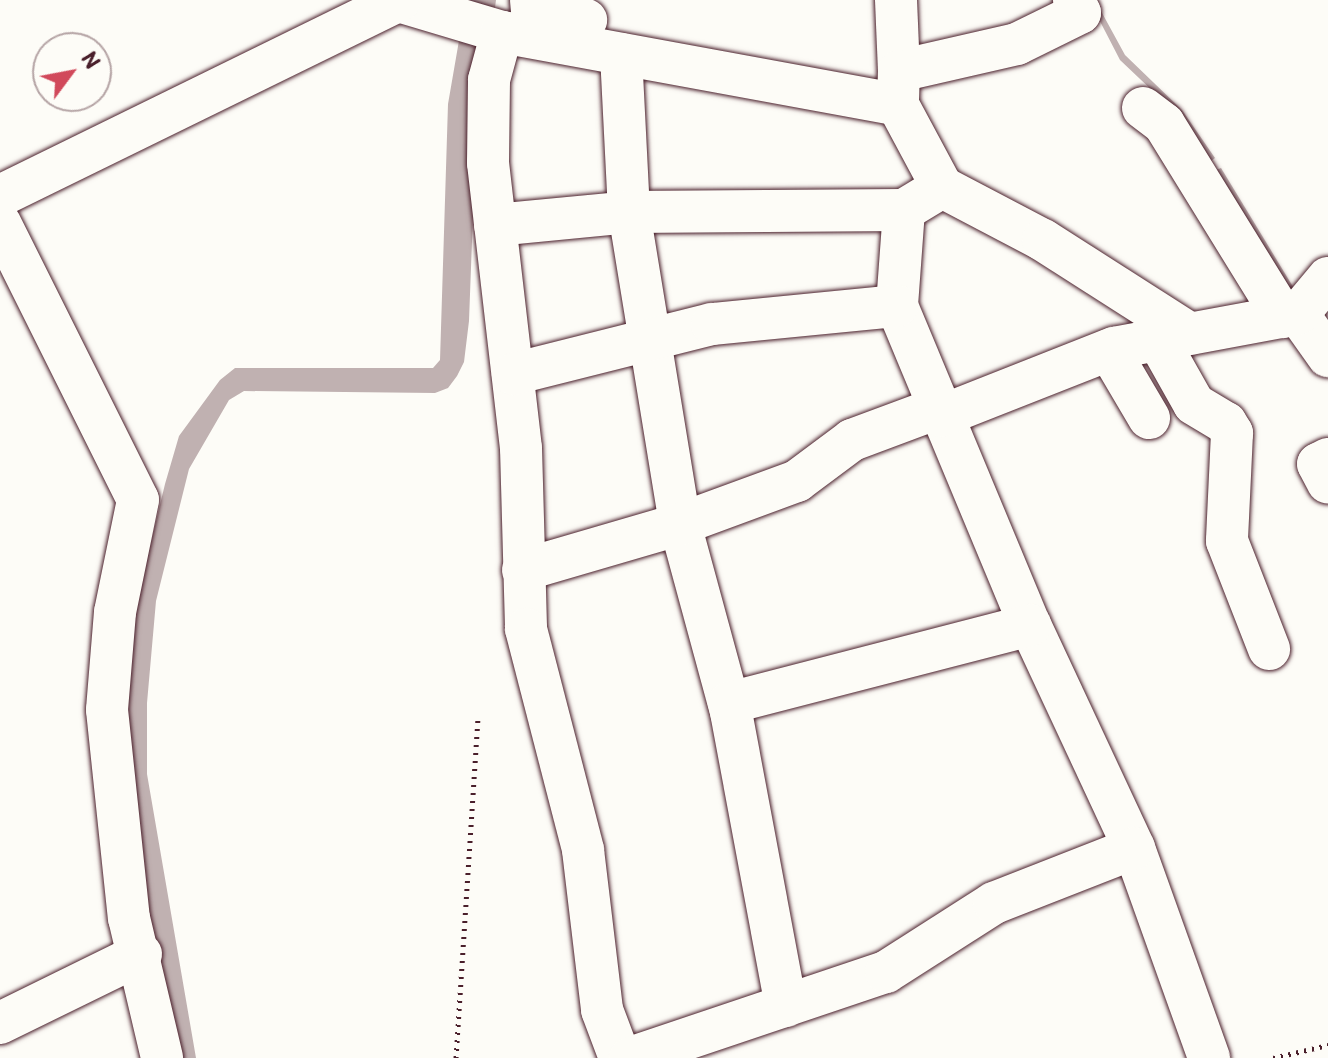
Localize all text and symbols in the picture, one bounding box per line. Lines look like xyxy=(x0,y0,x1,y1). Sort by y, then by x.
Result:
north arrow xyxy=(32,32,112,112)
text: N xyxy=(76,47,106,74)

